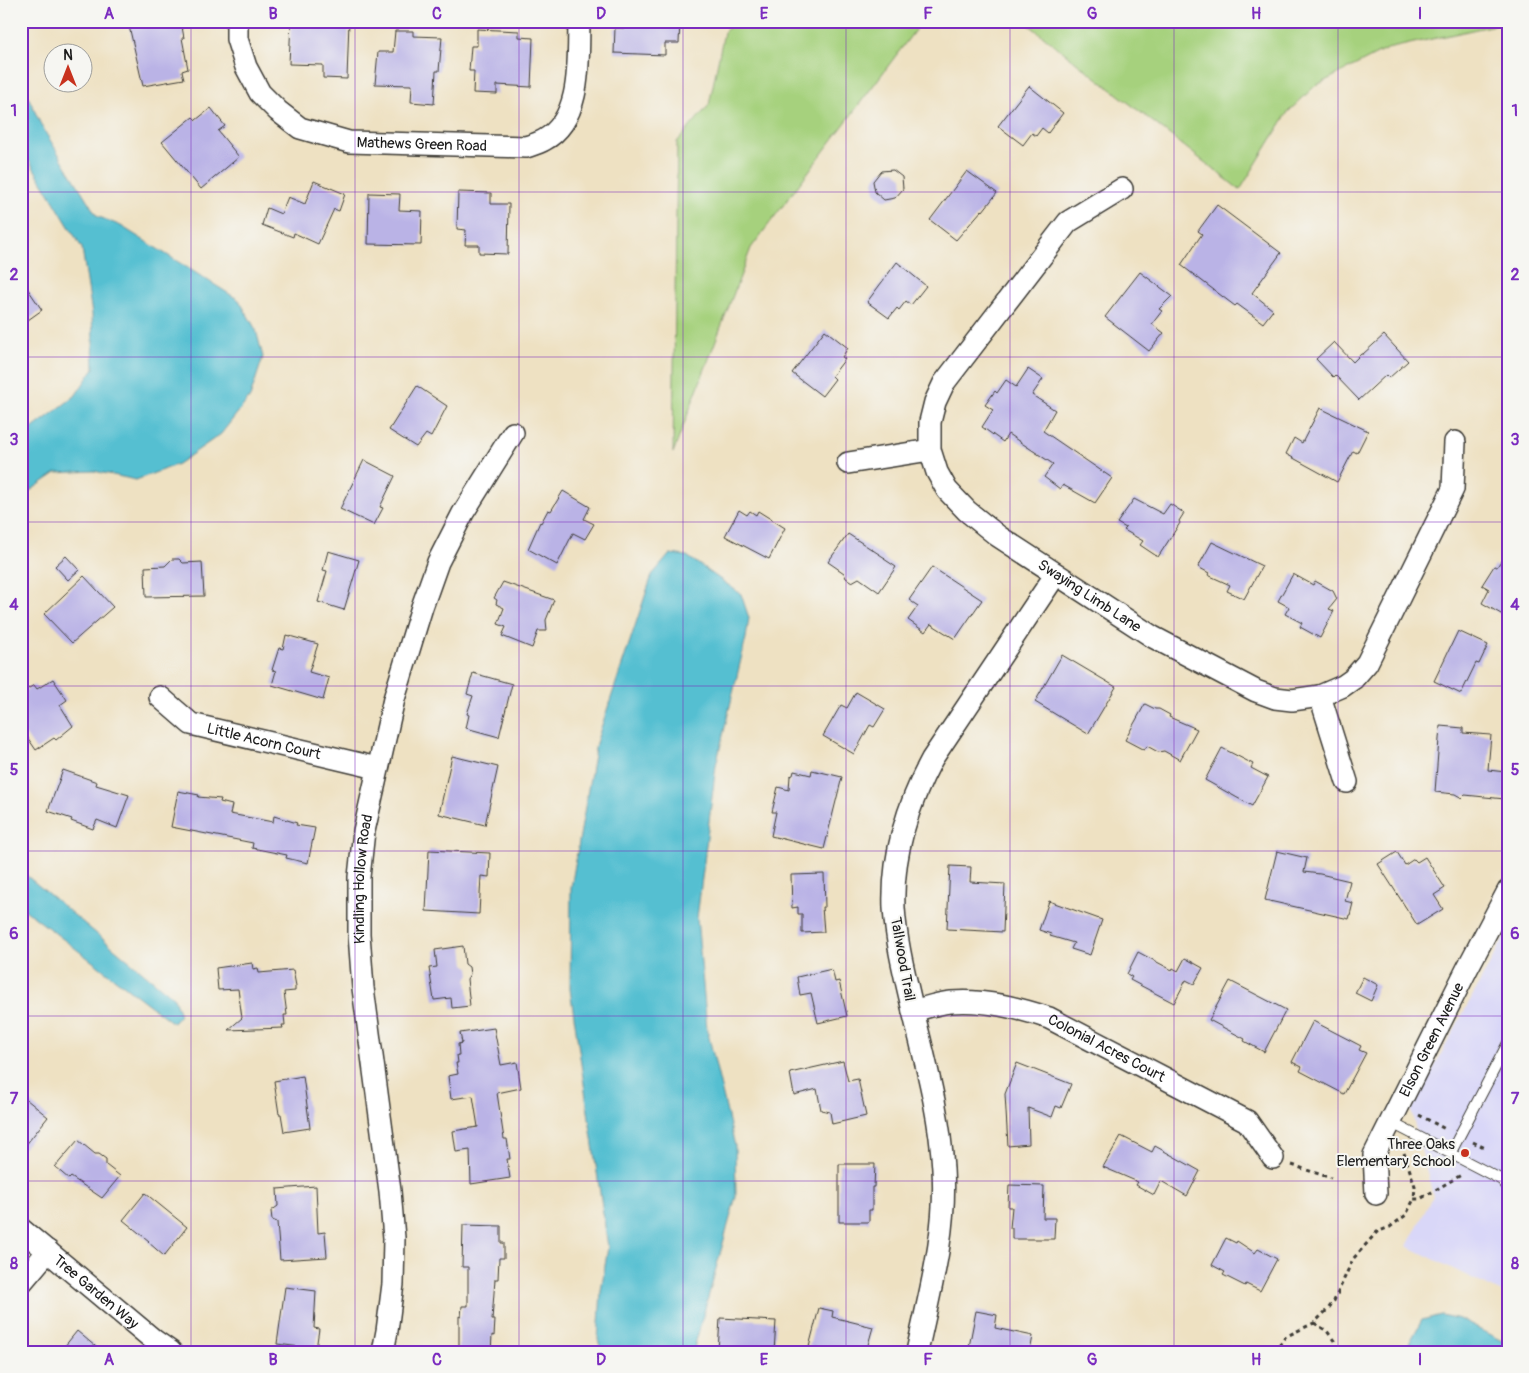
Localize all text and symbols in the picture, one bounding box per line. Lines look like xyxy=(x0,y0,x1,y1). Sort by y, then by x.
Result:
text: A xyxy=(104,4,115,24)
text: B xyxy=(268,4,278,24)
text: C xyxy=(432,4,442,24)
text: D xyxy=(596,4,606,24)
text: E xyxy=(760,4,769,24)
text: F xyxy=(923,4,933,24)
text: G xyxy=(1087,4,1098,24)
text: H xyxy=(1251,4,1261,24)
text: I xyxy=(1418,4,1422,24)
north arrow xyxy=(42,42,92,92)
text: N xyxy=(63,47,73,64)
text: 1 xyxy=(11,101,17,121)
text: 1 xyxy=(1512,101,1518,121)
street label: Mathews Green Road xyxy=(356,133,487,156)
text: 2 xyxy=(10,265,19,285)
text: 2 xyxy=(1511,265,1520,285)
text: 3 xyxy=(10,430,19,450)
text: 3 xyxy=(1511,430,1520,450)
street label: Swaying Limb Lane xyxy=(1034,555,1145,637)
text: 4 xyxy=(9,595,19,615)
text: 4 xyxy=(1510,595,1520,615)
street label: Little Acorn Court xyxy=(205,719,323,765)
text: 5 xyxy=(10,760,19,780)
text: 5 xyxy=(1511,760,1520,780)
street label: Kindling Hollow Road xyxy=(350,813,377,945)
street label: Tallwood Trail xyxy=(886,916,919,1003)
text: 6 xyxy=(9,924,19,944)
text: 6 xyxy=(1510,924,1520,944)
street label: Elson Green Avenue xyxy=(1396,979,1469,1100)
street label: Colonial Acres Court xyxy=(1044,1010,1169,1087)
text: 7 xyxy=(10,1089,19,1109)
text: 7 xyxy=(1511,1089,1520,1109)
place label: Three Oaks Elementary School xyxy=(1337,1135,1455,1171)
marker: Three Oaks Elementary School xyxy=(1459,1147,1471,1159)
street label: Tree Garden Way xyxy=(49,1251,143,1334)
text: 8 xyxy=(10,1254,18,1274)
text: 8 xyxy=(1511,1254,1519,1274)
text: A xyxy=(104,1350,115,1370)
text: B xyxy=(268,1350,278,1370)
text: C xyxy=(432,1350,442,1370)
text: D xyxy=(596,1350,606,1370)
text: E xyxy=(760,1350,769,1370)
text: F xyxy=(923,1350,933,1370)
text: G xyxy=(1087,1350,1098,1370)
text: H xyxy=(1251,1350,1261,1370)
text: I xyxy=(1418,1350,1422,1370)

